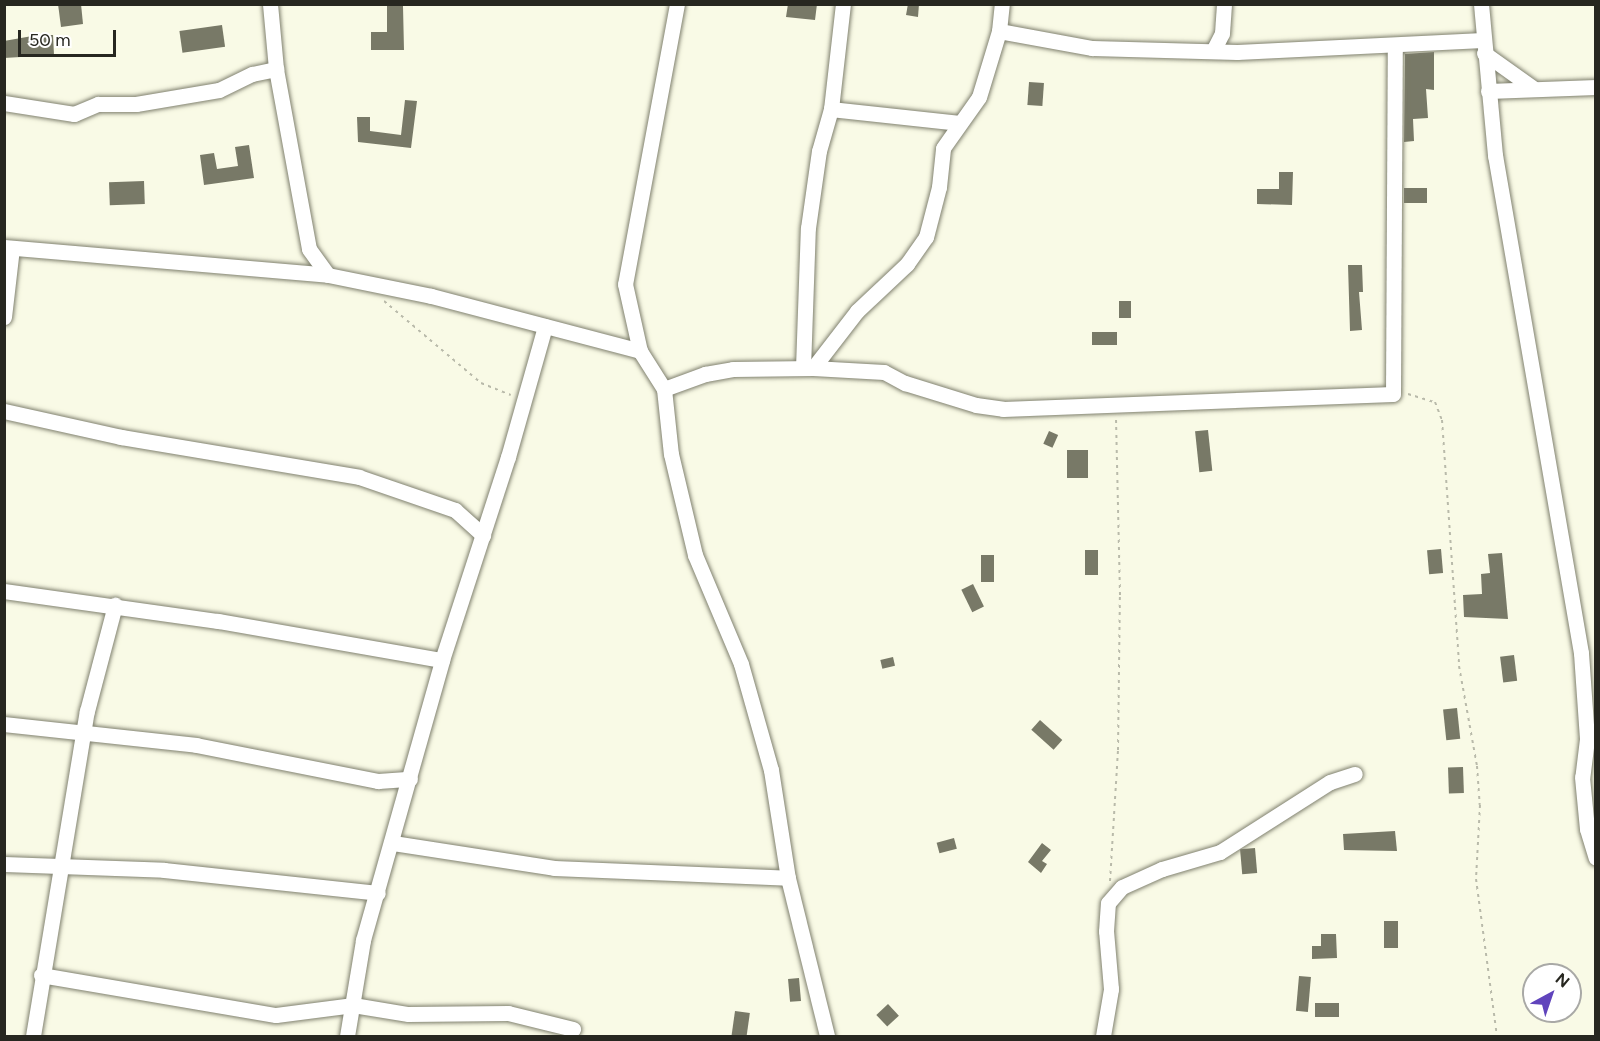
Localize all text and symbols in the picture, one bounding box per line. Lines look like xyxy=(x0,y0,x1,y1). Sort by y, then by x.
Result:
scale bar xyxy=(21,18,118,56)
text: 50 m xyxy=(29,29,71,51)
north arrow xyxy=(1522,963,1582,1023)
text: N xyxy=(1552,969,1573,992)

